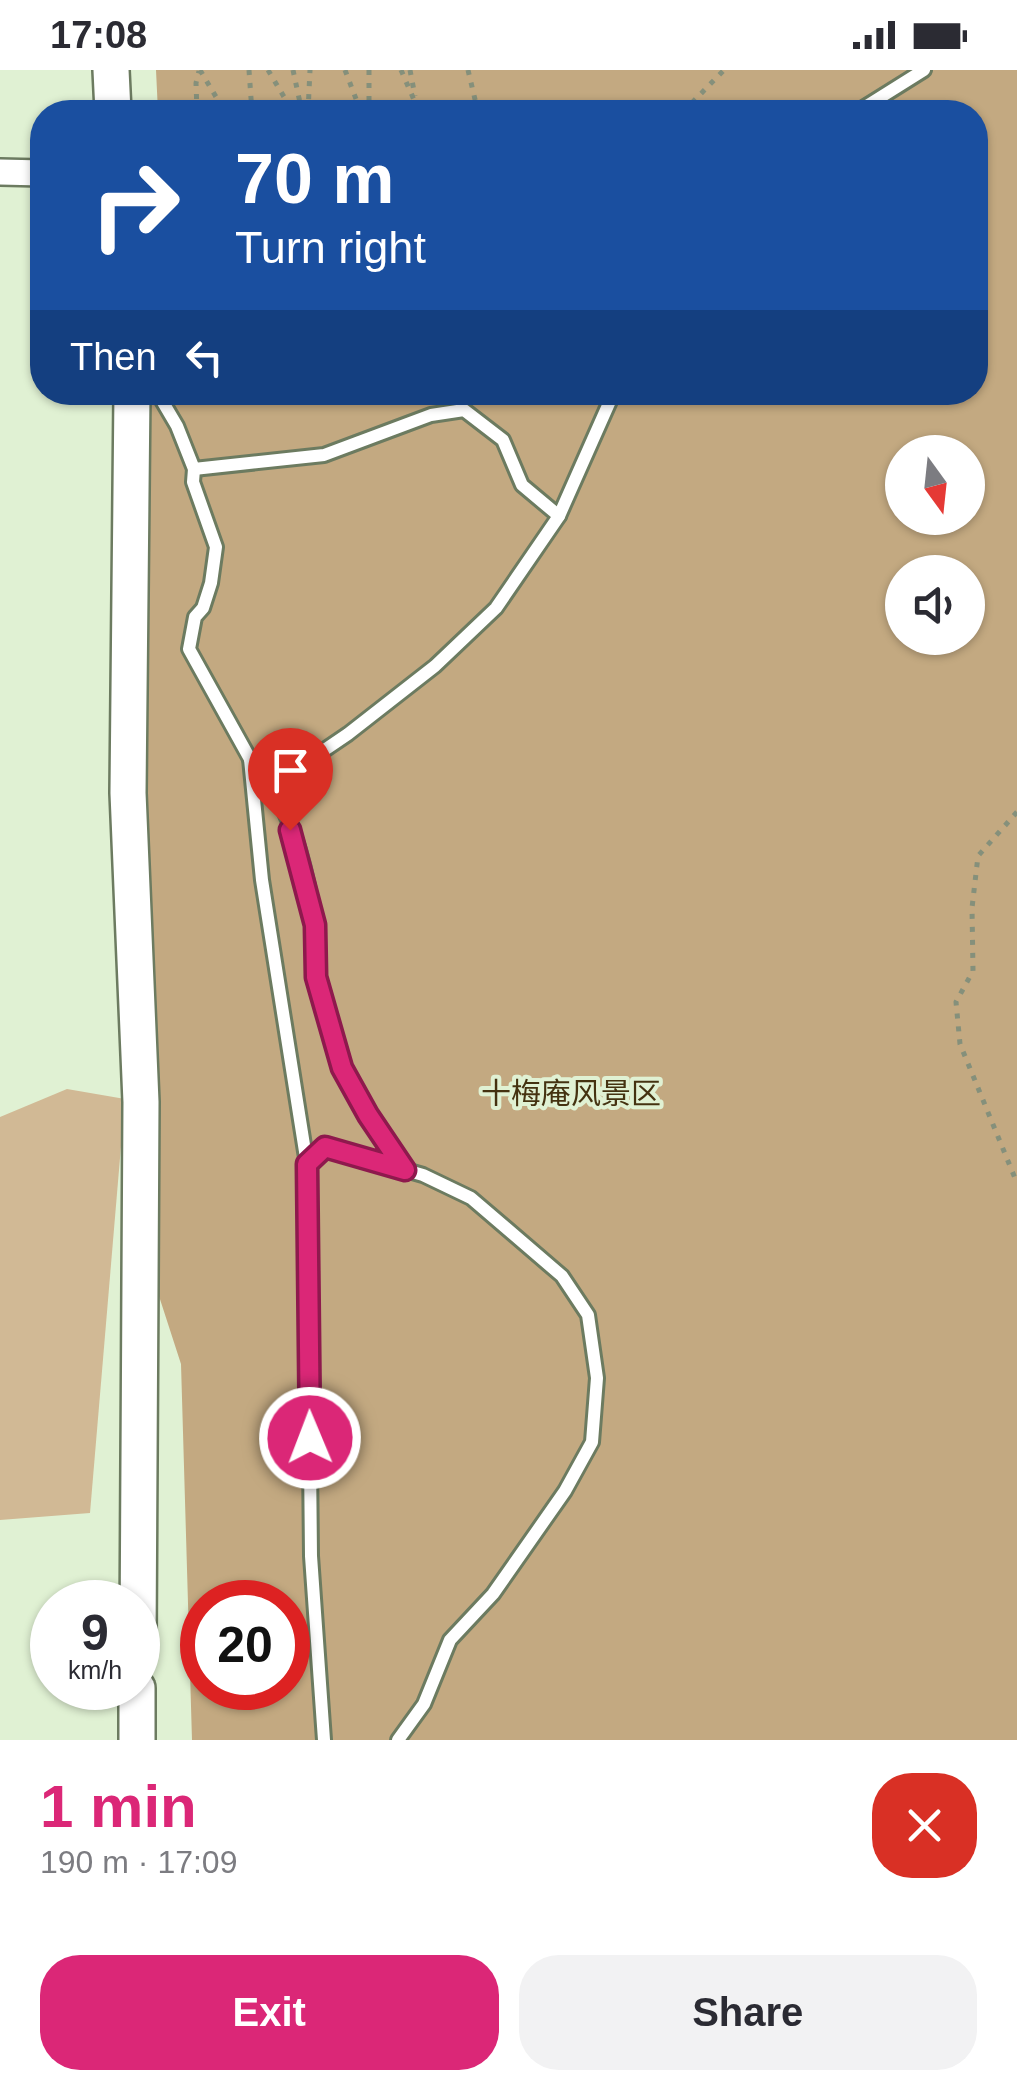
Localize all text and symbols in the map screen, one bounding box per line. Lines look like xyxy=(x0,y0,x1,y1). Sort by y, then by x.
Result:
text: 17:08 xyxy=(50,14,147,56)
icon: right xyxy=(70,140,200,270)
text: 70 m xyxy=(235,140,395,218)
text: Turn right xyxy=(235,222,426,273)
icon: left xyxy=(177,330,232,385)
text: Then xyxy=(70,336,157,378)
north arrow xyxy=(885,435,985,535)
map controls xyxy=(885,435,985,655)
button: sound xyxy=(885,555,985,655)
pin xyxy=(248,728,333,831)
icon: arrive xyxy=(263,743,318,798)
park label: 十梅庵风景区 xyxy=(481,1077,661,1110)
position arrow xyxy=(258,1386,362,1490)
speed limit sign: 20 xyxy=(180,1580,310,1710)
text: 9 xyxy=(81,1605,109,1661)
text: km/h xyxy=(68,1656,122,1684)
text: 1 min xyxy=(40,1773,197,1840)
button: close xyxy=(872,1773,977,1878)
text: 190 m · 17:09 xyxy=(40,1844,237,1880)
button: Exit xyxy=(40,1955,499,2070)
button: Share xyxy=(519,1955,977,2070)

